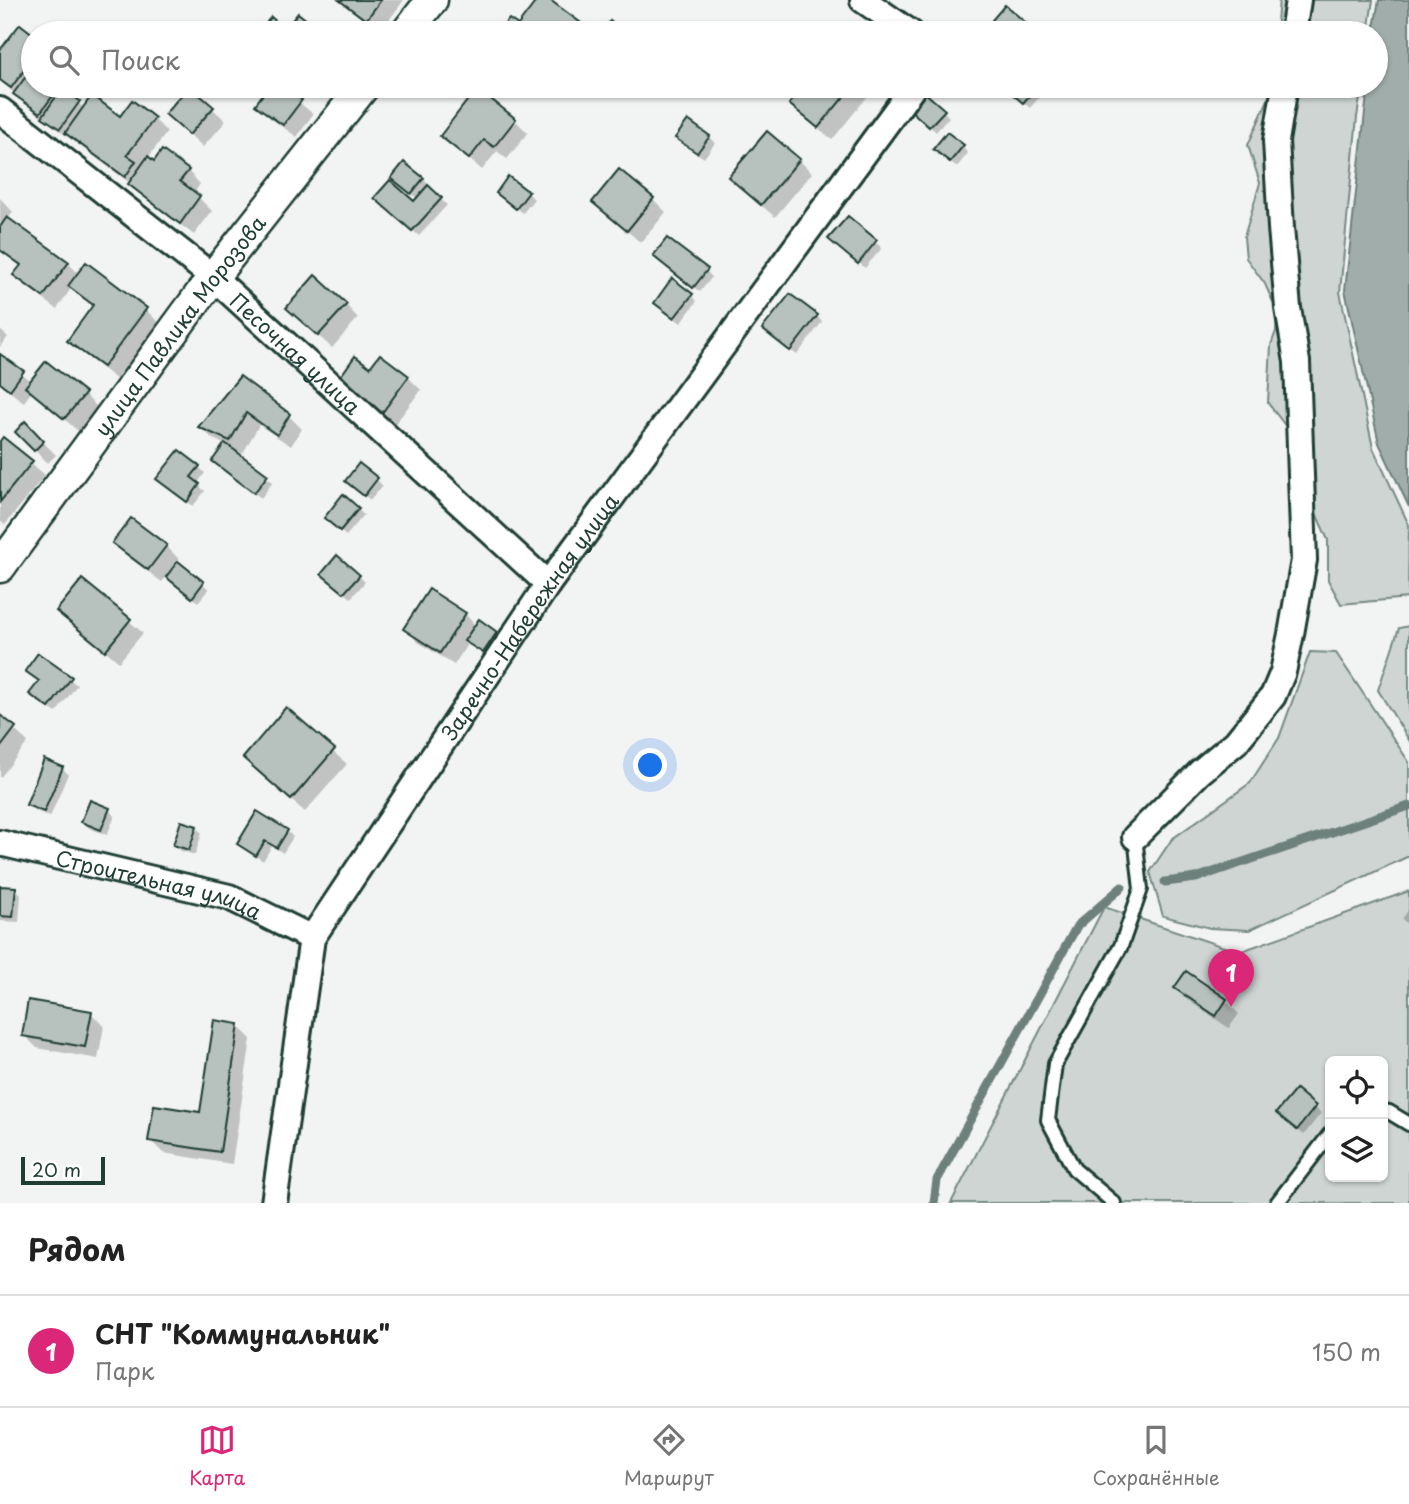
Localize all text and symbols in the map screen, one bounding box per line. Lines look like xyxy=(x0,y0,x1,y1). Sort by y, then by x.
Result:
search box xyxy=(21,21,1388,98)
text: Поиск xyxy=(101,40,180,79)
icon: search xyxy=(45,41,83,79)
street label: улица Павлика Морозова xyxy=(86,208,273,442)
street label: Песочная улица xyxy=(223,285,369,422)
street label: Заречно-Набережная улица xyxy=(433,486,626,746)
your location xyxy=(633,748,667,782)
street label: Строительная улица xyxy=(53,841,268,927)
pin: 1 xyxy=(1208,949,1254,1007)
map controls xyxy=(1325,1056,1388,1182)
button: locate xyxy=(1325,1056,1388,1119)
button: layers xyxy=(1325,1119,1388,1182)
scale bar xyxy=(21,1154,105,1186)
text: 20 m xyxy=(32,1155,81,1183)
text: Рядом xyxy=(28,1226,126,1271)
text: СНТ "Коммунальник" xyxy=(95,1314,390,1353)
text: 1 xyxy=(46,1334,57,1369)
text: 150 m xyxy=(1312,1334,1381,1369)
text: Парк xyxy=(95,1353,154,1388)
tab: Карта xyxy=(189,1421,245,1491)
tab: Маршрут xyxy=(624,1421,714,1491)
tab: Сохранённые xyxy=(1093,1421,1220,1491)

